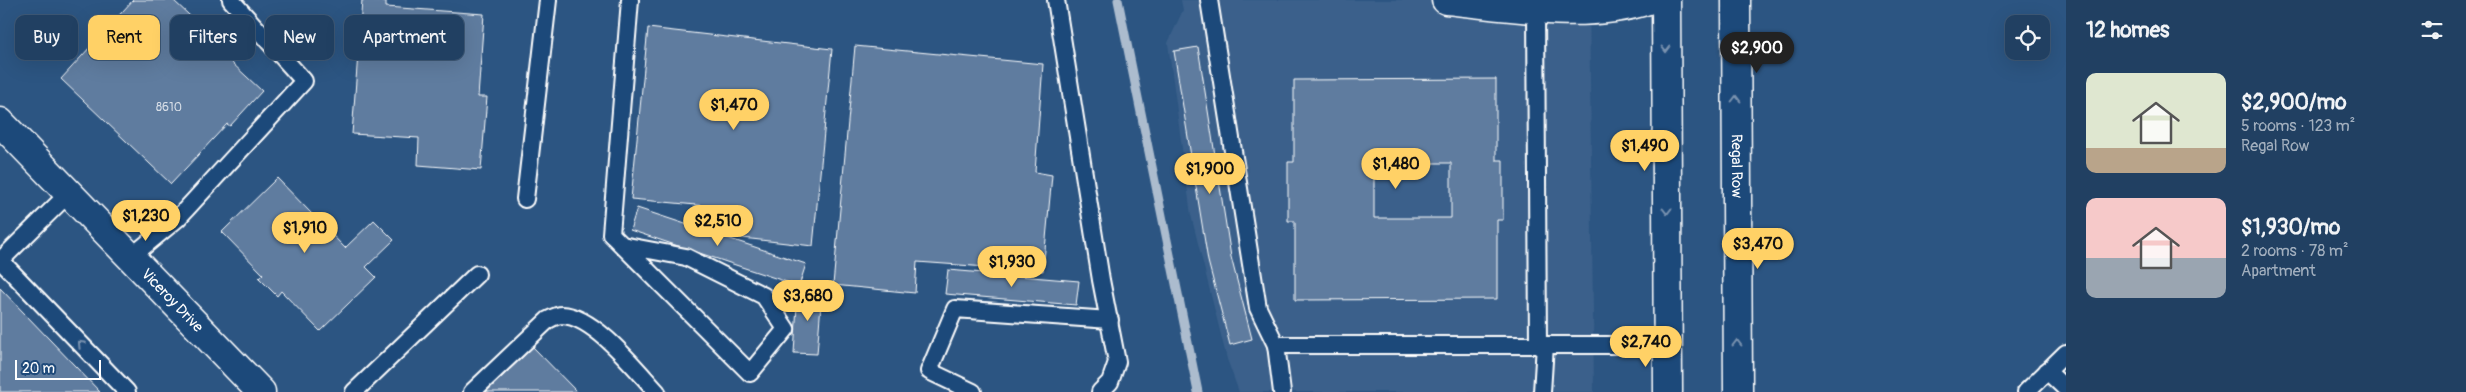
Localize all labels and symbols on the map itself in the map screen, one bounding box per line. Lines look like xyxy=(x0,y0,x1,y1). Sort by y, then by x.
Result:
pin: $2,900 xyxy=(1716,32,1798,74)
one-way arrow xyxy=(1661,45,1671,53)
pin: $1,470 xyxy=(693,88,775,131)
one-way arrow xyxy=(1731,94,1741,102)
house number: 8610 xyxy=(156,100,182,115)
pin: $1,490 xyxy=(1604,130,1686,172)
street label: Regal Row xyxy=(1727,134,1746,198)
pin: $1,480 xyxy=(1355,148,1437,190)
pin: $1,900 xyxy=(1169,152,1251,195)
pin: $1,230 xyxy=(105,200,187,242)
pin: $2,510 xyxy=(677,204,759,247)
one-way arrow xyxy=(1662,208,1672,215)
pin: $1,910 xyxy=(264,212,346,254)
pin: $3,470 xyxy=(1717,228,1799,270)
pin: $1,930 xyxy=(971,246,1053,288)
street label: Viceroy Drive xyxy=(137,265,208,337)
pin: $3,680 xyxy=(767,280,849,322)
pin: $2,740 xyxy=(1605,326,1687,368)
one-way arrow xyxy=(1732,339,1742,347)
one-way arrow xyxy=(78,341,87,350)
scale bar xyxy=(15,357,101,380)

